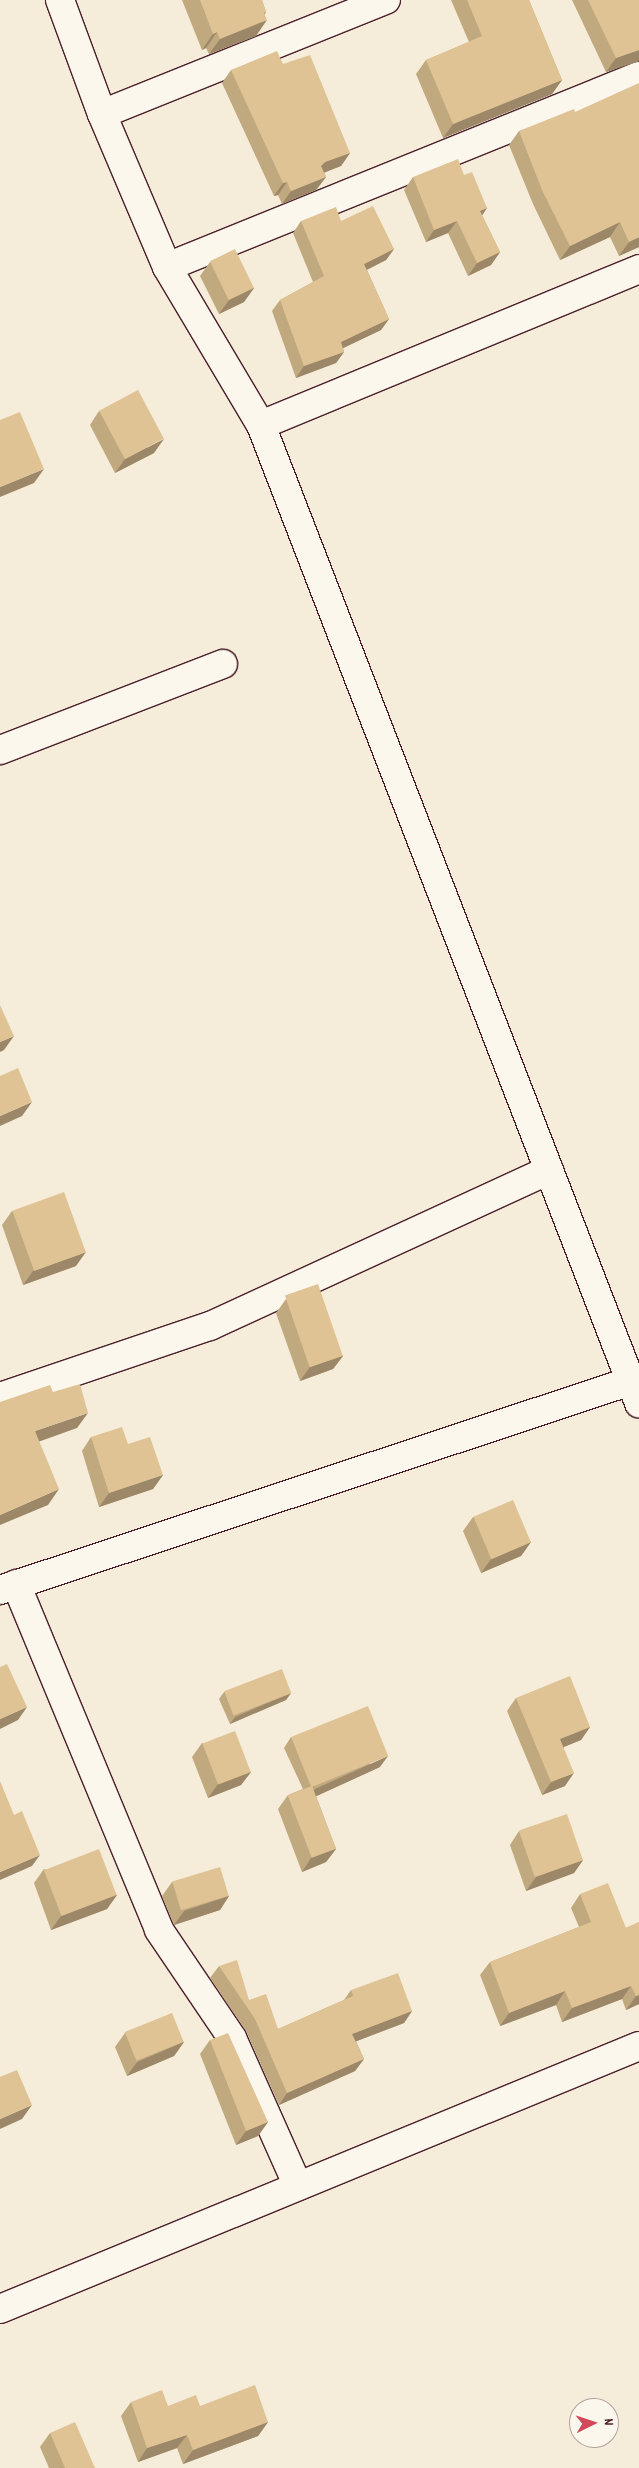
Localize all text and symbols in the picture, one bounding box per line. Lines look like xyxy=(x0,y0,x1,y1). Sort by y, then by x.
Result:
north arrow xyxy=(569,2398,619,2448)
text: N xyxy=(598,2418,618,2426)

